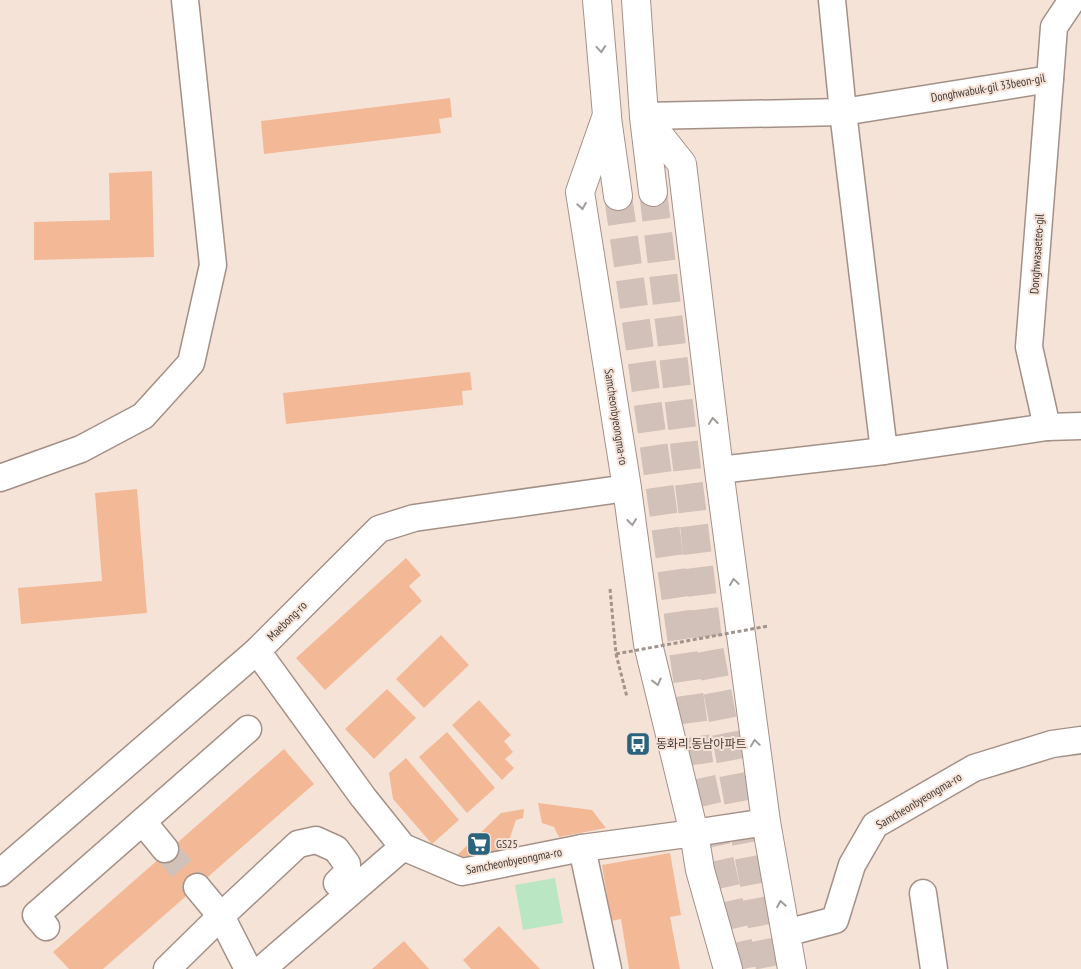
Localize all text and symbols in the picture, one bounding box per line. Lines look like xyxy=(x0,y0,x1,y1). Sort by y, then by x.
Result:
one-way arrow xyxy=(595,45,606,53)
street label: Donghwabuk-gil 33beon-gil xyxy=(930,70,1046,105)
one-way arrow xyxy=(576,202,587,210)
street label: Donghwasaeteo-gil xyxy=(1026,213,1047,295)
street label: Samcheonbyeongma-ro xyxy=(601,368,632,466)
one-way arrow xyxy=(708,417,719,425)
one-way arrow xyxy=(626,518,637,526)
one-way arrow xyxy=(729,578,740,586)
street label: Maebong-ro xyxy=(264,598,310,644)
one-way arrow xyxy=(651,678,662,687)
bus stop icon: 동화리.동남아파트 xyxy=(625,731,651,757)
place label: 동화리.동남아파트 xyxy=(656,736,746,751)
one-way arrow xyxy=(751,739,761,748)
street label: Samcheonbyeongma-ro xyxy=(873,769,964,832)
supermarket icon: GS25 xyxy=(466,831,492,857)
place label: GS25 xyxy=(496,836,518,851)
street label: Samcheonbyeongma-ro xyxy=(465,844,563,877)
one-way arrow xyxy=(776,899,786,908)

